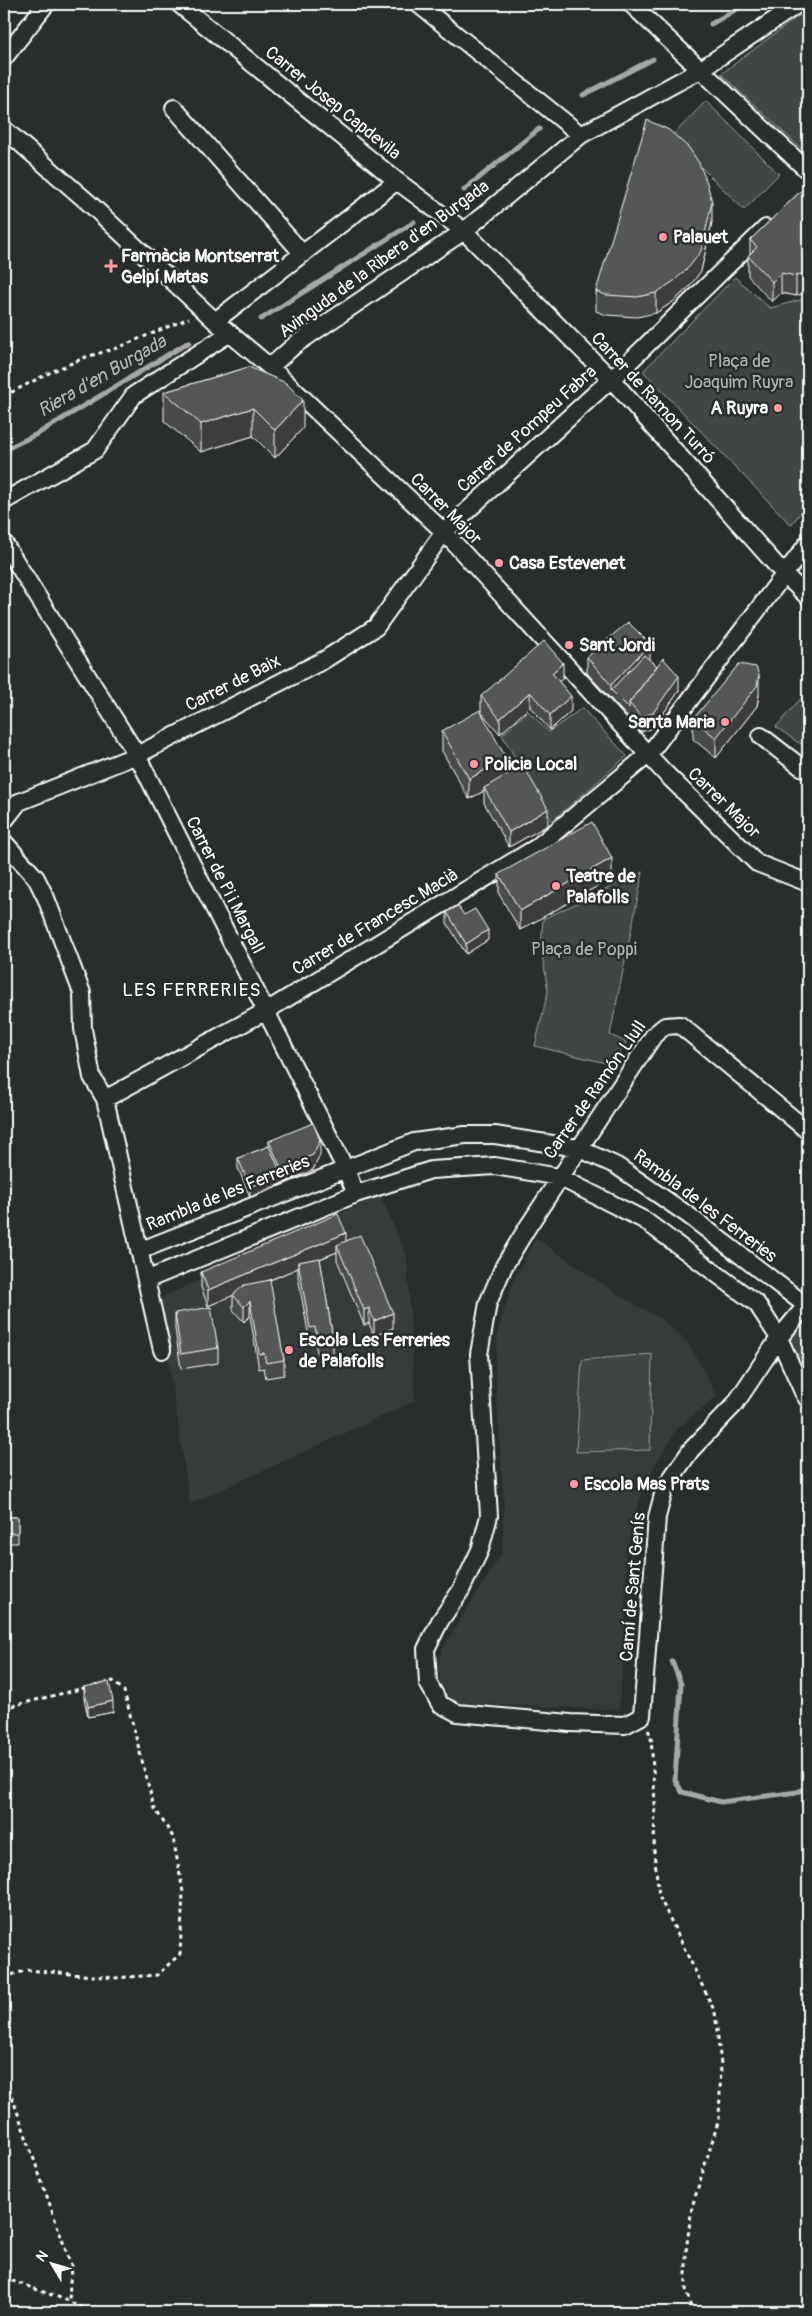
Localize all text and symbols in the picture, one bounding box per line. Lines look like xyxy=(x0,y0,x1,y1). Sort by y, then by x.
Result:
street label: Carrer Josep Capdevila xyxy=(260,41,406,165)
street label: Avinguda de la Ribera d'en Burgada xyxy=(274,175,494,343)
place label: Palauet xyxy=(673,226,729,249)
marker: Palauet xyxy=(657,231,669,243)
place label: Farmàcia Montserrat Gelpí Matas xyxy=(121,245,280,289)
marker: Farmàcia Montserrat Gelpí Matas xyxy=(105,260,117,272)
street label: Carrer de Ramon Turró xyxy=(586,327,720,469)
water label: Riera d'en Burgada xyxy=(34,329,171,422)
park label: Plaça de Joaquim Ruyra xyxy=(685,350,793,394)
street label: Carrer de Pompeu Fabra xyxy=(452,360,602,498)
place label: A Ruyra xyxy=(710,397,769,420)
marker: A Ruyra xyxy=(772,402,784,414)
street label: Carrer Major xyxy=(405,468,487,550)
place label: Casa Estevenet xyxy=(509,552,626,575)
marker: Casa Estevenet xyxy=(493,557,505,569)
place label: Sant Jordi xyxy=(579,634,655,657)
marker: Sant Jordi xyxy=(563,639,575,651)
street label: Carrer de Baix xyxy=(182,649,284,717)
place label: Santa Maria xyxy=(628,711,716,734)
marker: Santa Maria xyxy=(719,716,731,728)
place label: Policia Local xyxy=(484,753,577,776)
marker: Policia Local xyxy=(468,758,480,770)
street label: Carrer Major xyxy=(683,763,766,844)
street label: Carrer de Pi i Margall xyxy=(181,813,269,957)
street label: Carrer de Francesc Macià xyxy=(288,863,462,981)
place label: Teatre de Palafolls xyxy=(565,865,637,909)
marker: Teatre de Palafolls xyxy=(550,880,562,892)
park label: Plaça de Poppi xyxy=(531,938,637,961)
district label: LES FERRERIES xyxy=(122,978,262,1002)
street label: Carrer de Ramón Llull xyxy=(539,1016,651,1164)
street label: Rambla de les Ferreries xyxy=(629,1144,781,1268)
street label: Rambla de les Ferreries xyxy=(143,1150,313,1236)
place label: Escola Les Ferreries de Palafolls xyxy=(299,1329,451,1373)
marker: Escola Les Ferreries de Palafolls xyxy=(283,1344,295,1356)
place label: Escola Mas Prats xyxy=(584,1473,710,1496)
marker: Escola Mas Prats xyxy=(568,1478,580,1490)
street label: Camí de Sant Genís xyxy=(615,1512,651,1662)
north arrow xyxy=(28,2238,78,2288)
text: N xyxy=(33,2247,52,2265)

